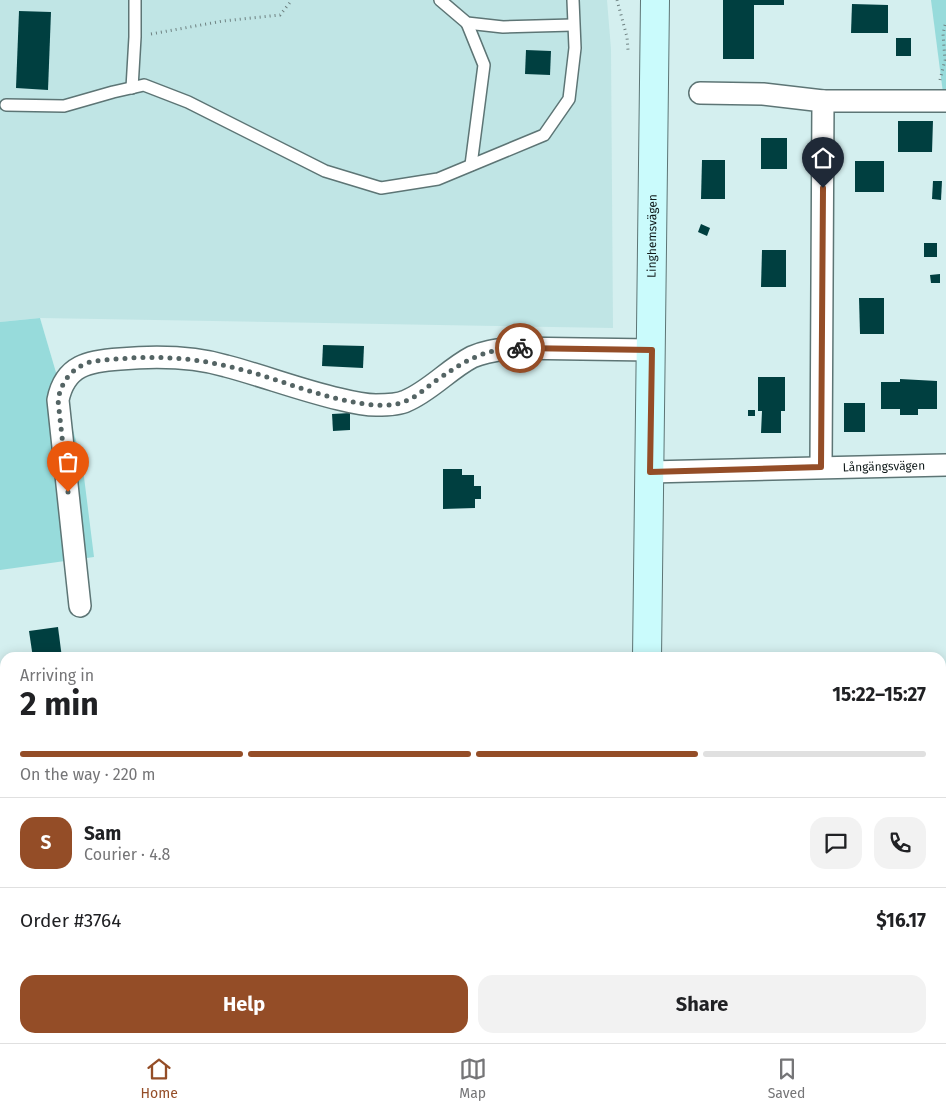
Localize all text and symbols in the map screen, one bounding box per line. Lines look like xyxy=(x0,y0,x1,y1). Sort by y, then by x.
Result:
pin xyxy=(802,137,844,188)
icon: home xyxy=(809,144,837,172)
street label: Linghemsvägen xyxy=(645,194,660,278)
courier xyxy=(495,323,545,373)
icon: bike xyxy=(506,334,534,362)
pin xyxy=(47,441,89,492)
icon: bag xyxy=(54,448,82,476)
street label: Långängsvägen xyxy=(843,458,925,474)
text: Arriving in xyxy=(20,666,94,685)
text: 15:22–15:27 xyxy=(832,683,926,706)
text: 2 min xyxy=(20,685,99,723)
text: On the way · 220 m xyxy=(20,765,155,784)
button: chat xyxy=(810,817,862,869)
button: phone xyxy=(874,817,926,869)
text: Sam xyxy=(84,822,121,845)
text: S xyxy=(41,831,51,854)
text: Courier · 4.8 xyxy=(84,845,170,864)
text: Order #3764 xyxy=(20,909,121,932)
text: $16.17 xyxy=(876,909,926,932)
button: Help xyxy=(20,975,468,1033)
button: Share xyxy=(478,975,926,1033)
tab: Home xyxy=(140,1055,178,1102)
tab: Map xyxy=(459,1055,487,1102)
tab: Saved xyxy=(768,1055,806,1102)

